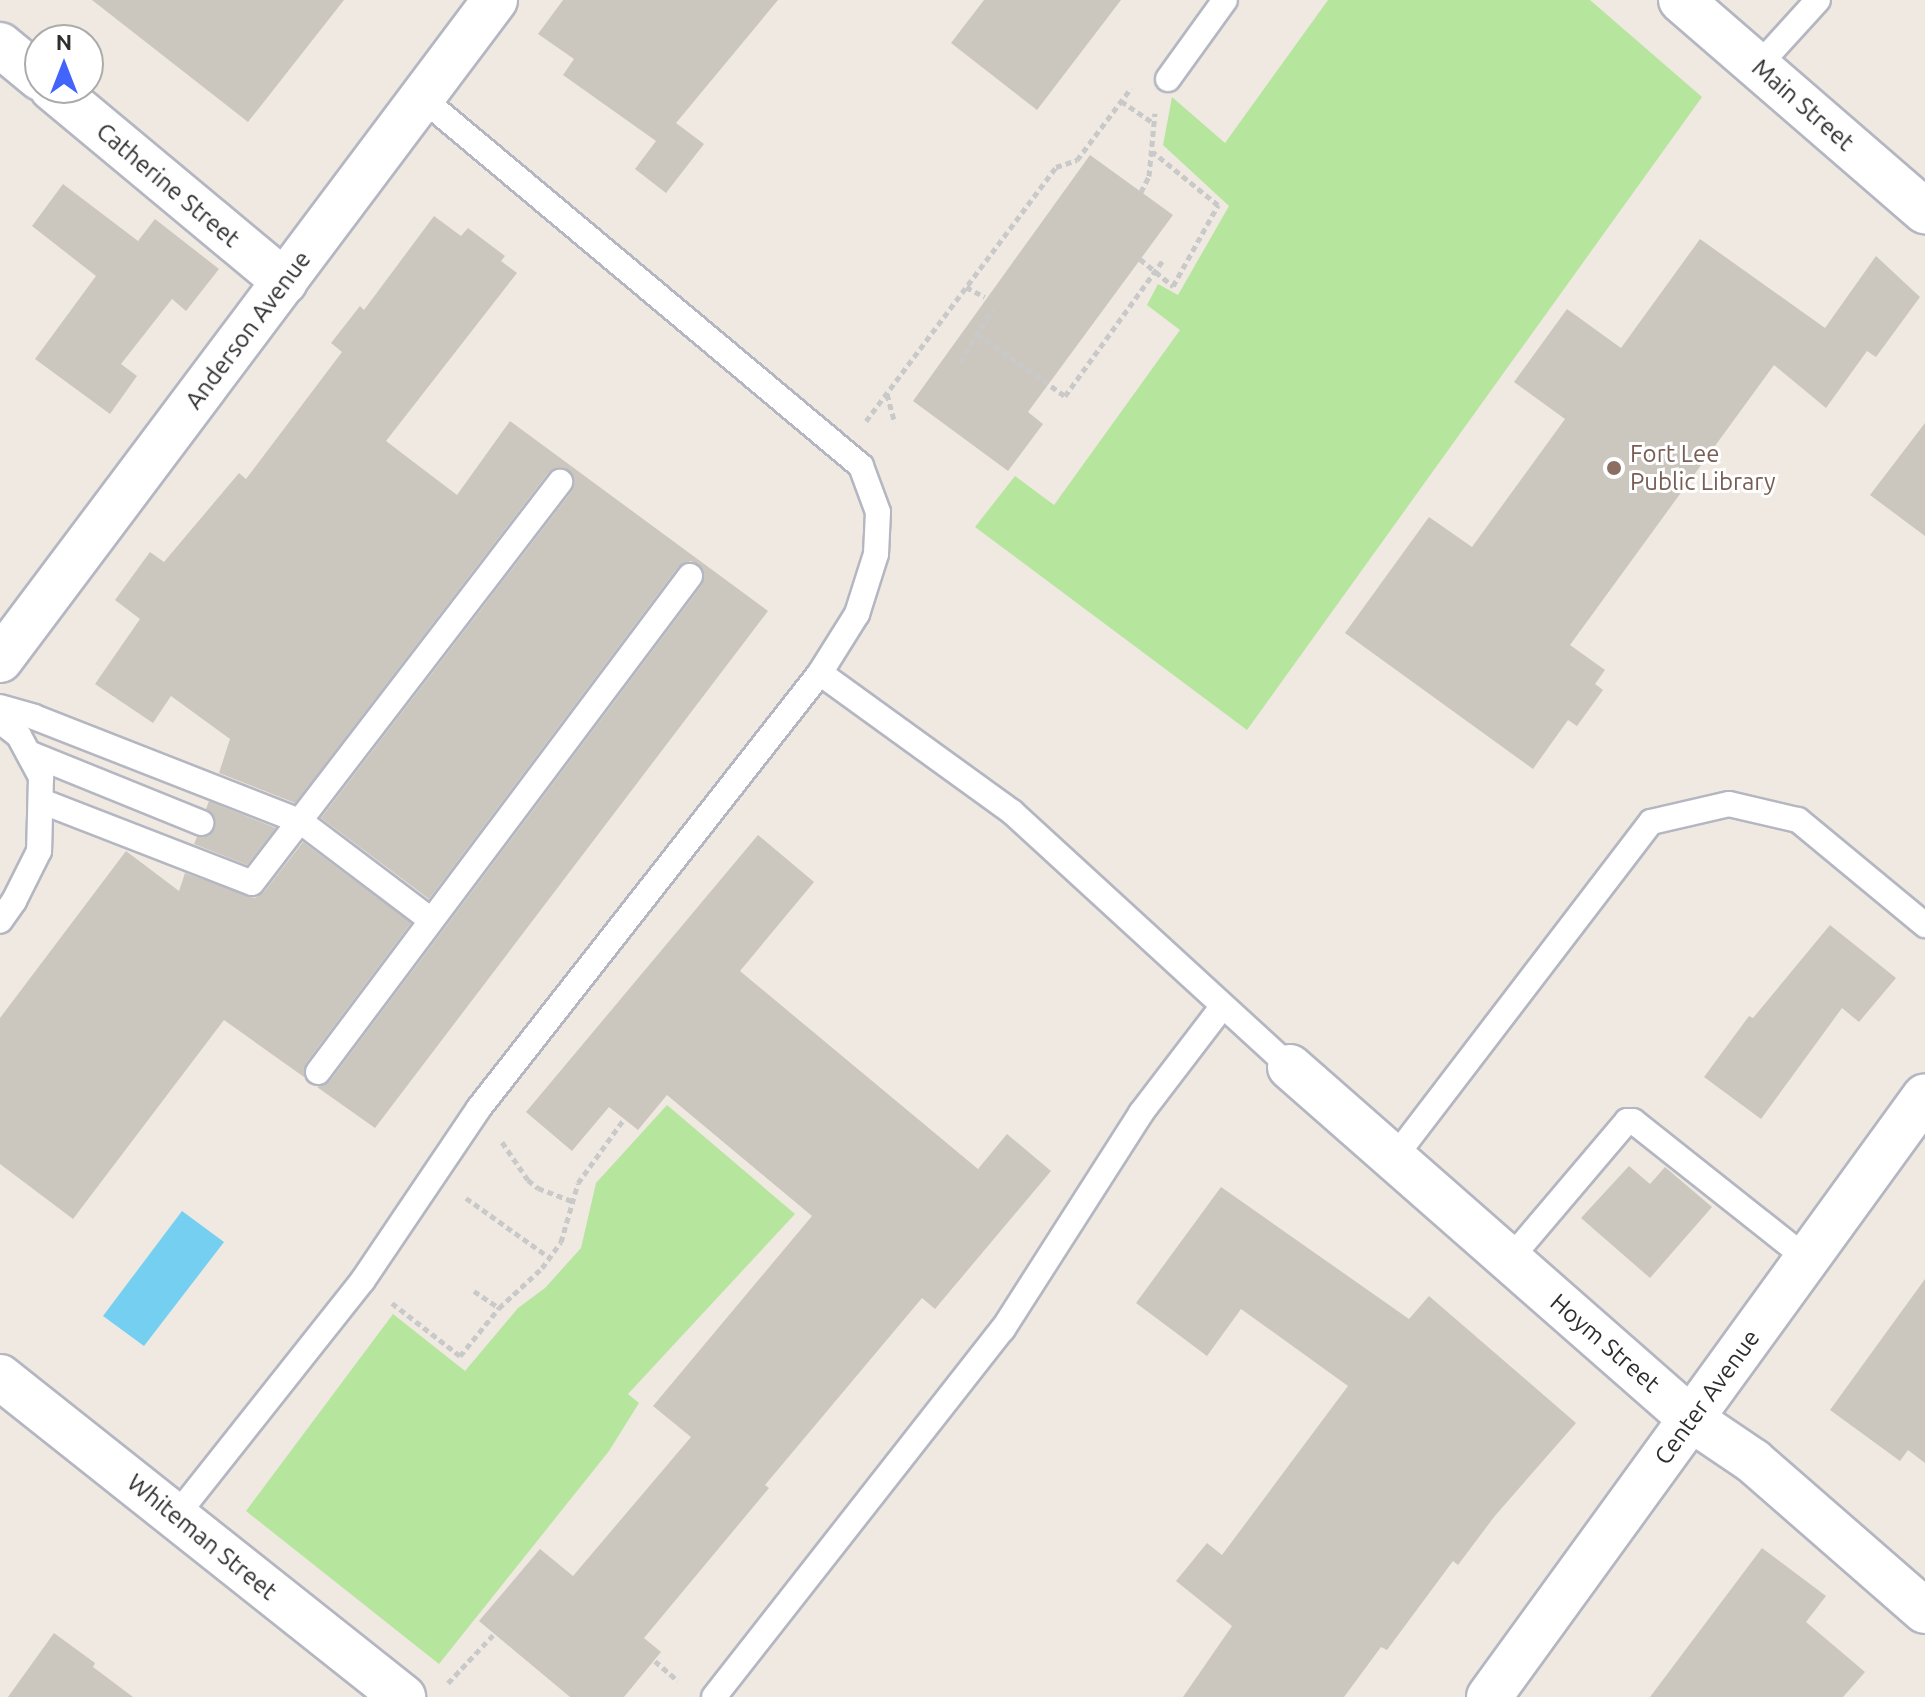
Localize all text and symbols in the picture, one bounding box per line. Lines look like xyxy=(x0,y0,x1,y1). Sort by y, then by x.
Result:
north arrow xyxy=(24,24,104,104)
text: N xyxy=(56,29,72,54)
street label: Main Street xyxy=(1746,53,1860,157)
street label: Catherine Street xyxy=(91,117,245,253)
street label: Anderson Avenue xyxy=(179,245,317,415)
place label: Fort Lee Public Library xyxy=(1630,440,1776,496)
marker: Fort Lee Public Library xyxy=(1605,459,1623,477)
street label: Hoym Street xyxy=(1544,1288,1666,1398)
street label: Center Avenue xyxy=(1648,1324,1766,1470)
street label: Whiteman Street xyxy=(122,1468,282,1606)

